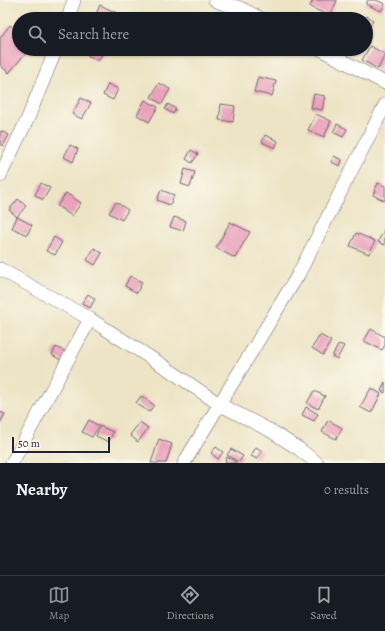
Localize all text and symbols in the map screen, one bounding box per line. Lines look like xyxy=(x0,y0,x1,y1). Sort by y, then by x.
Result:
search box xyxy=(12,12,373,56)
icon: search xyxy=(26,23,48,45)
text: Search here xyxy=(58,24,129,44)
scale bar xyxy=(12,435,110,454)
text: 50 m xyxy=(18,436,40,451)
text: Nearby xyxy=(16,478,67,501)
text: 0 results xyxy=(324,481,369,498)
tab: Map xyxy=(48,584,70,623)
tab: Directions xyxy=(167,584,214,623)
tab: Saved xyxy=(311,584,337,623)

